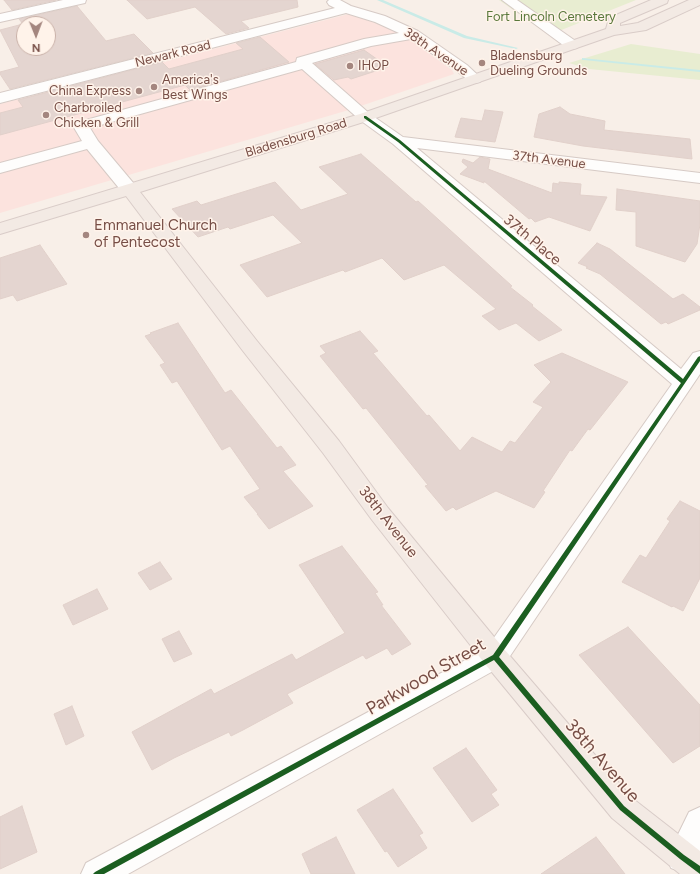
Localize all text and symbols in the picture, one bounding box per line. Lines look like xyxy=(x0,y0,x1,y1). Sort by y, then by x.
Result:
park label: Fort Lincoln Cemetery xyxy=(486,9,616,25)
north arrow xyxy=(16,16,56,56)
street label: 38th Avenue xyxy=(401,25,471,79)
street label: Newark Road xyxy=(134,37,212,71)
text: N xyxy=(32,41,41,54)
place label: Bladensburg Dueling Grounds xyxy=(490,48,587,79)
place label: IHOP xyxy=(358,58,389,74)
marker: Bladensburg Dueling Grounds xyxy=(477,58,487,68)
marker: IHOP xyxy=(345,61,355,71)
place label: America's Best Wings xyxy=(162,72,228,103)
marker: America's Best Wings xyxy=(149,82,159,92)
place label: China Express xyxy=(49,83,131,99)
marker: China Express xyxy=(134,86,144,96)
place label: Charbroiled Chicken & Grill xyxy=(54,100,139,131)
marker: Charbroiled Chicken & Grill xyxy=(41,110,51,120)
street label: Bladensburg Road xyxy=(243,115,349,161)
street label: 37th Avenue xyxy=(512,148,586,172)
street label: 37th Place xyxy=(499,211,565,269)
place label: Emmanuel Church of Pentecost xyxy=(94,217,217,252)
marker: Emmanuel Church of Pentecost xyxy=(81,230,91,240)
street label: 38th Avenue xyxy=(354,483,422,561)
street label: Parkwood Street xyxy=(362,634,490,720)
street label: 38th Avenue xyxy=(560,715,644,807)

